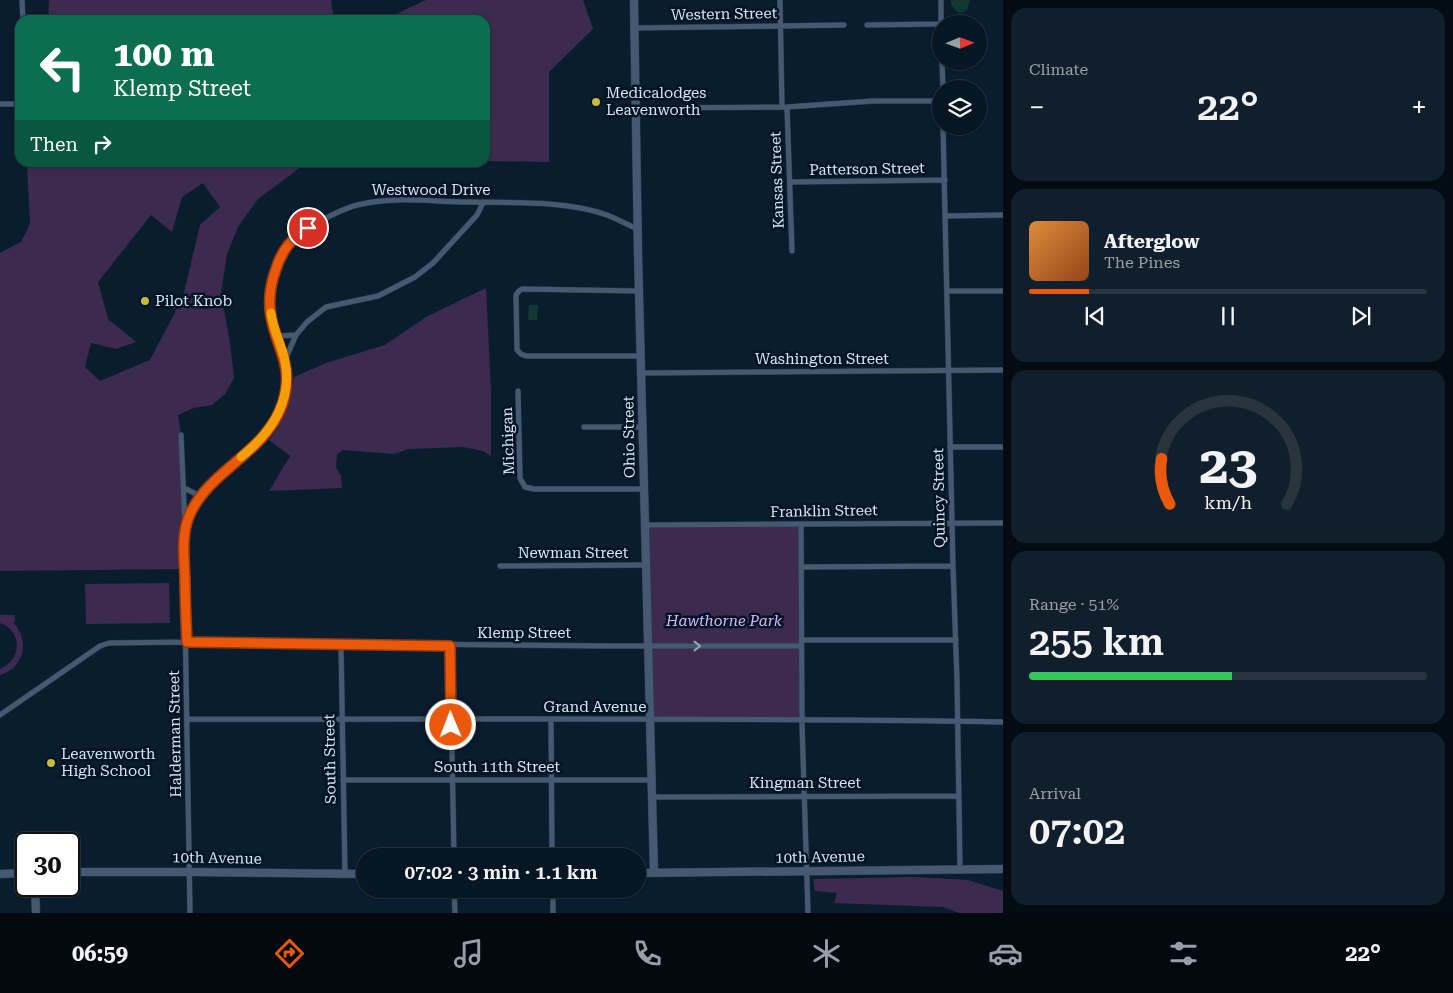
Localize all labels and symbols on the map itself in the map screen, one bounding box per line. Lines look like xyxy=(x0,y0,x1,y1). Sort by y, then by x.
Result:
street label: Western Street xyxy=(671,4,778,24)
north arrow xyxy=(932,15,988,70)
place label: Medicalodges Leavenworth xyxy=(606,84,706,119)
marker: Medicalodges Leavenworth xyxy=(590,96,602,108)
street label: Kansas Street xyxy=(766,131,788,229)
street label: Patterson Street xyxy=(809,159,925,179)
street label: Westwood Drive xyxy=(372,181,490,199)
pin xyxy=(287,207,329,249)
place label: Pilot Knob xyxy=(155,292,232,310)
marker: Pilot Knob xyxy=(139,295,151,307)
street label: Washington Street xyxy=(755,350,889,368)
street label: Ohio Street xyxy=(619,395,639,478)
street label: Michigan xyxy=(498,406,518,475)
street label: Quincy Street xyxy=(929,448,949,548)
street label: Franklin Street xyxy=(770,501,878,521)
street label: Newman Street xyxy=(518,544,629,562)
park label: Hawthorne Park xyxy=(665,612,783,630)
street label: Klemp Street xyxy=(477,624,571,642)
one-way arrow xyxy=(693,641,701,651)
street label: Halderman Street xyxy=(165,670,185,798)
position arrow xyxy=(424,698,476,750)
street label: Grand Avenue xyxy=(544,698,646,716)
street label: South Street xyxy=(320,713,340,804)
place label: Leavenworth High School xyxy=(61,745,156,780)
marker: Leavenworth High School xyxy=(45,757,57,769)
street label: South 11th Street xyxy=(434,758,560,776)
street label: Kingman Street xyxy=(749,774,862,792)
speed limit sign: 30 xyxy=(15,832,80,897)
street label: 10th Avenue xyxy=(775,847,865,867)
street label: 10th Avenue xyxy=(172,848,262,868)

